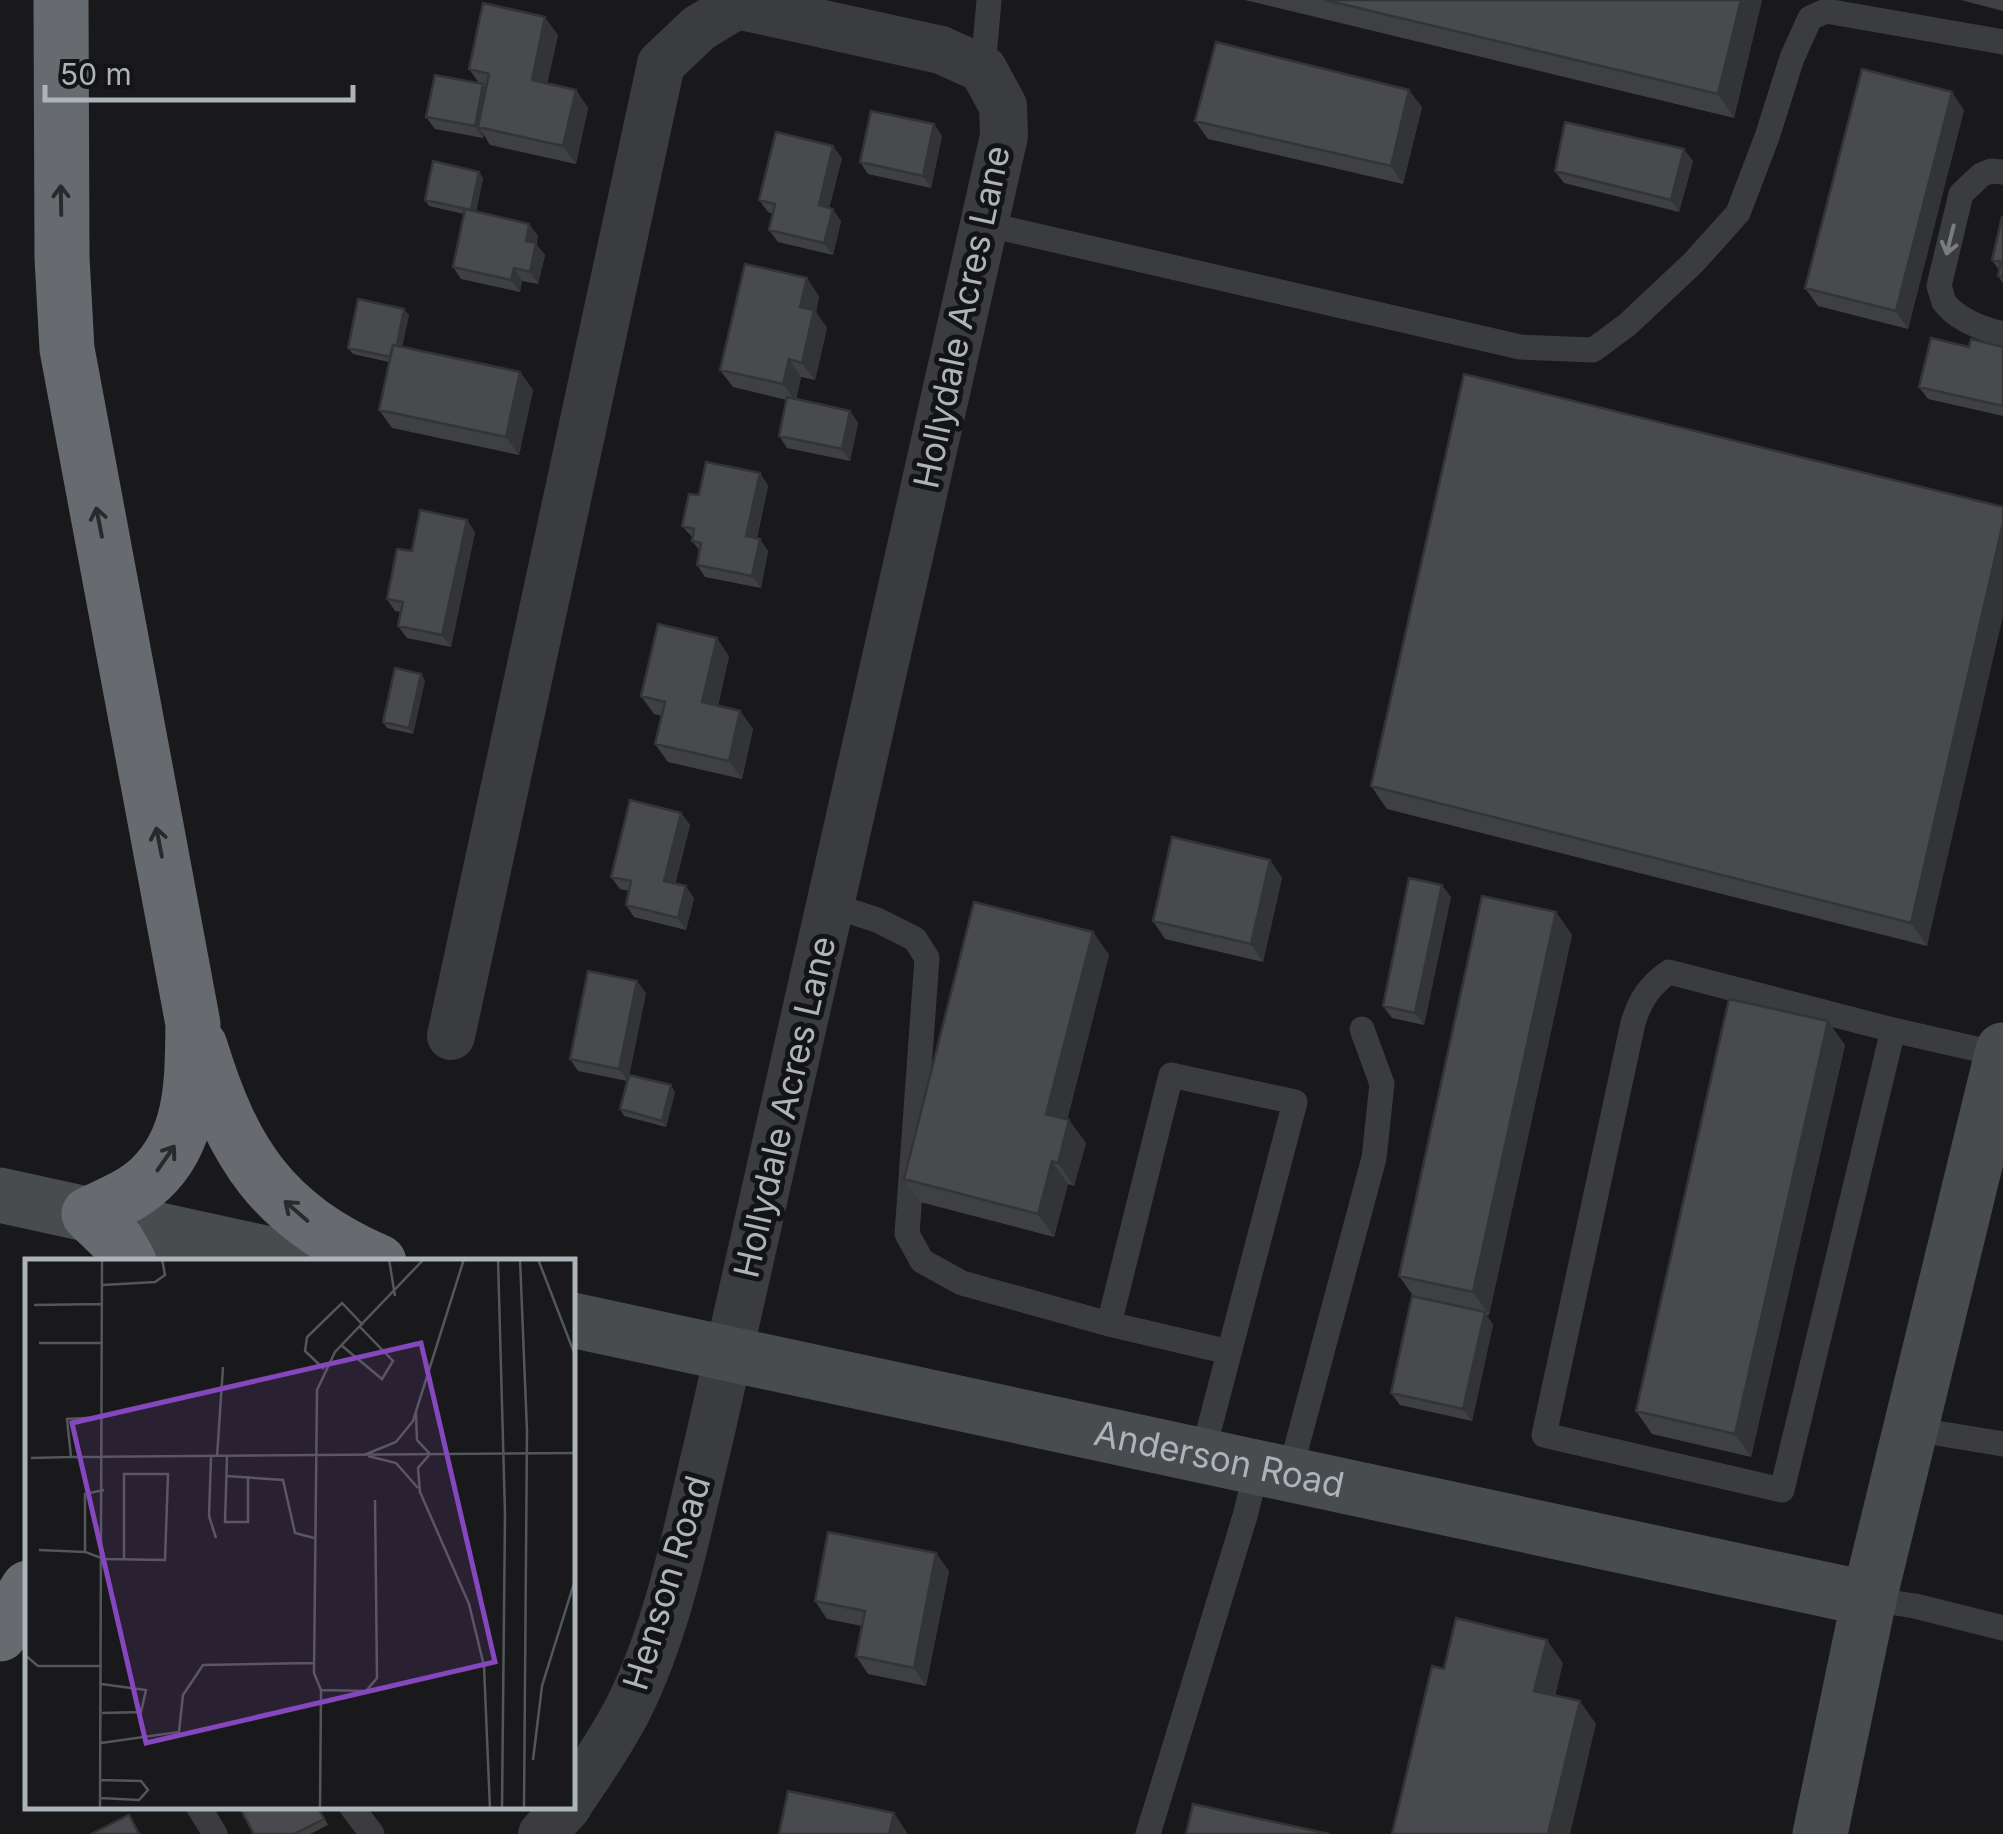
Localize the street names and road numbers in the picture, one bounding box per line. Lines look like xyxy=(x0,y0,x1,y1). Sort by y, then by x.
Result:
street label: Hollydale Acres Lane xyxy=(904,142,1018,492)
street label: Hollydale Acres Lane xyxy=(724,932,844,1281)
street label: Anderson Road xyxy=(1091,1411,1348,1506)
street label: Henson Road xyxy=(614,1471,719,1695)

